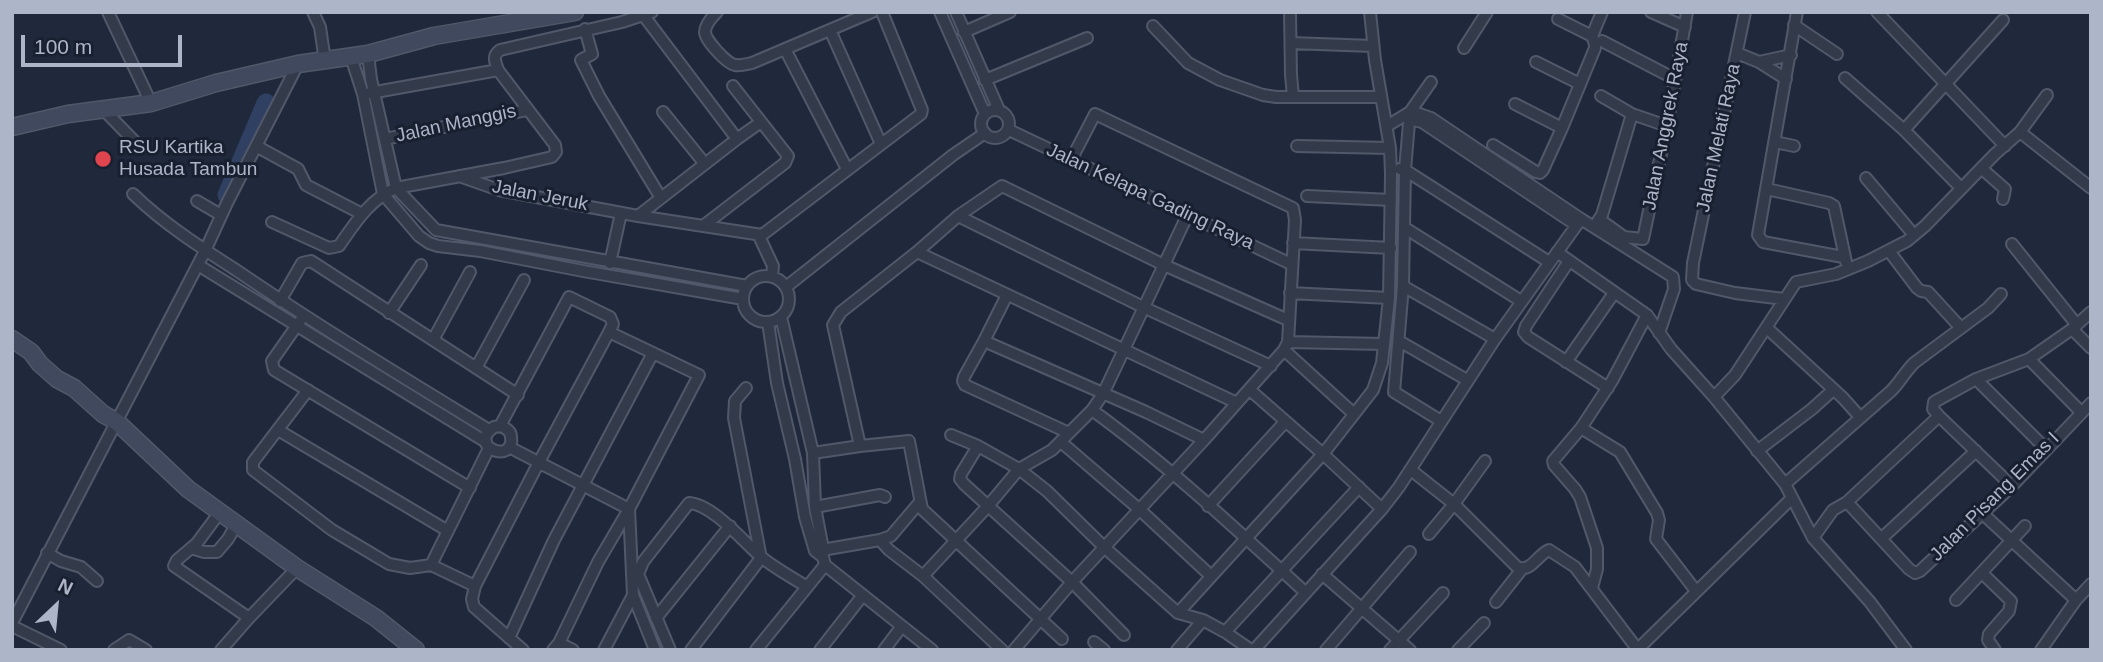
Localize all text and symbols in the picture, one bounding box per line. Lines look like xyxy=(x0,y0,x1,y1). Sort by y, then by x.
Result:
scale bar xyxy=(24,21,186,65)
text: 100 m xyxy=(34,35,92,58)
street label: Jalan Anggrek Raya xyxy=(1638,40,1694,212)
street label: Jalan Melati Raya xyxy=(1692,62,1746,214)
street label: Jalan Manggis xyxy=(394,100,518,148)
place label: RSU Kartika Husada Tambun xyxy=(119,137,257,181)
street label: Jalan Kelapa Gading Raya xyxy=(1043,139,1257,255)
marker: RSU Kartika Husada Tambun xyxy=(93,149,113,169)
street label: Jalan Jeruk xyxy=(490,176,590,216)
street label: Jalan Pisang Emas I xyxy=(1926,428,2064,566)
north arrow xyxy=(21,571,91,641)
text: N xyxy=(55,574,76,599)

